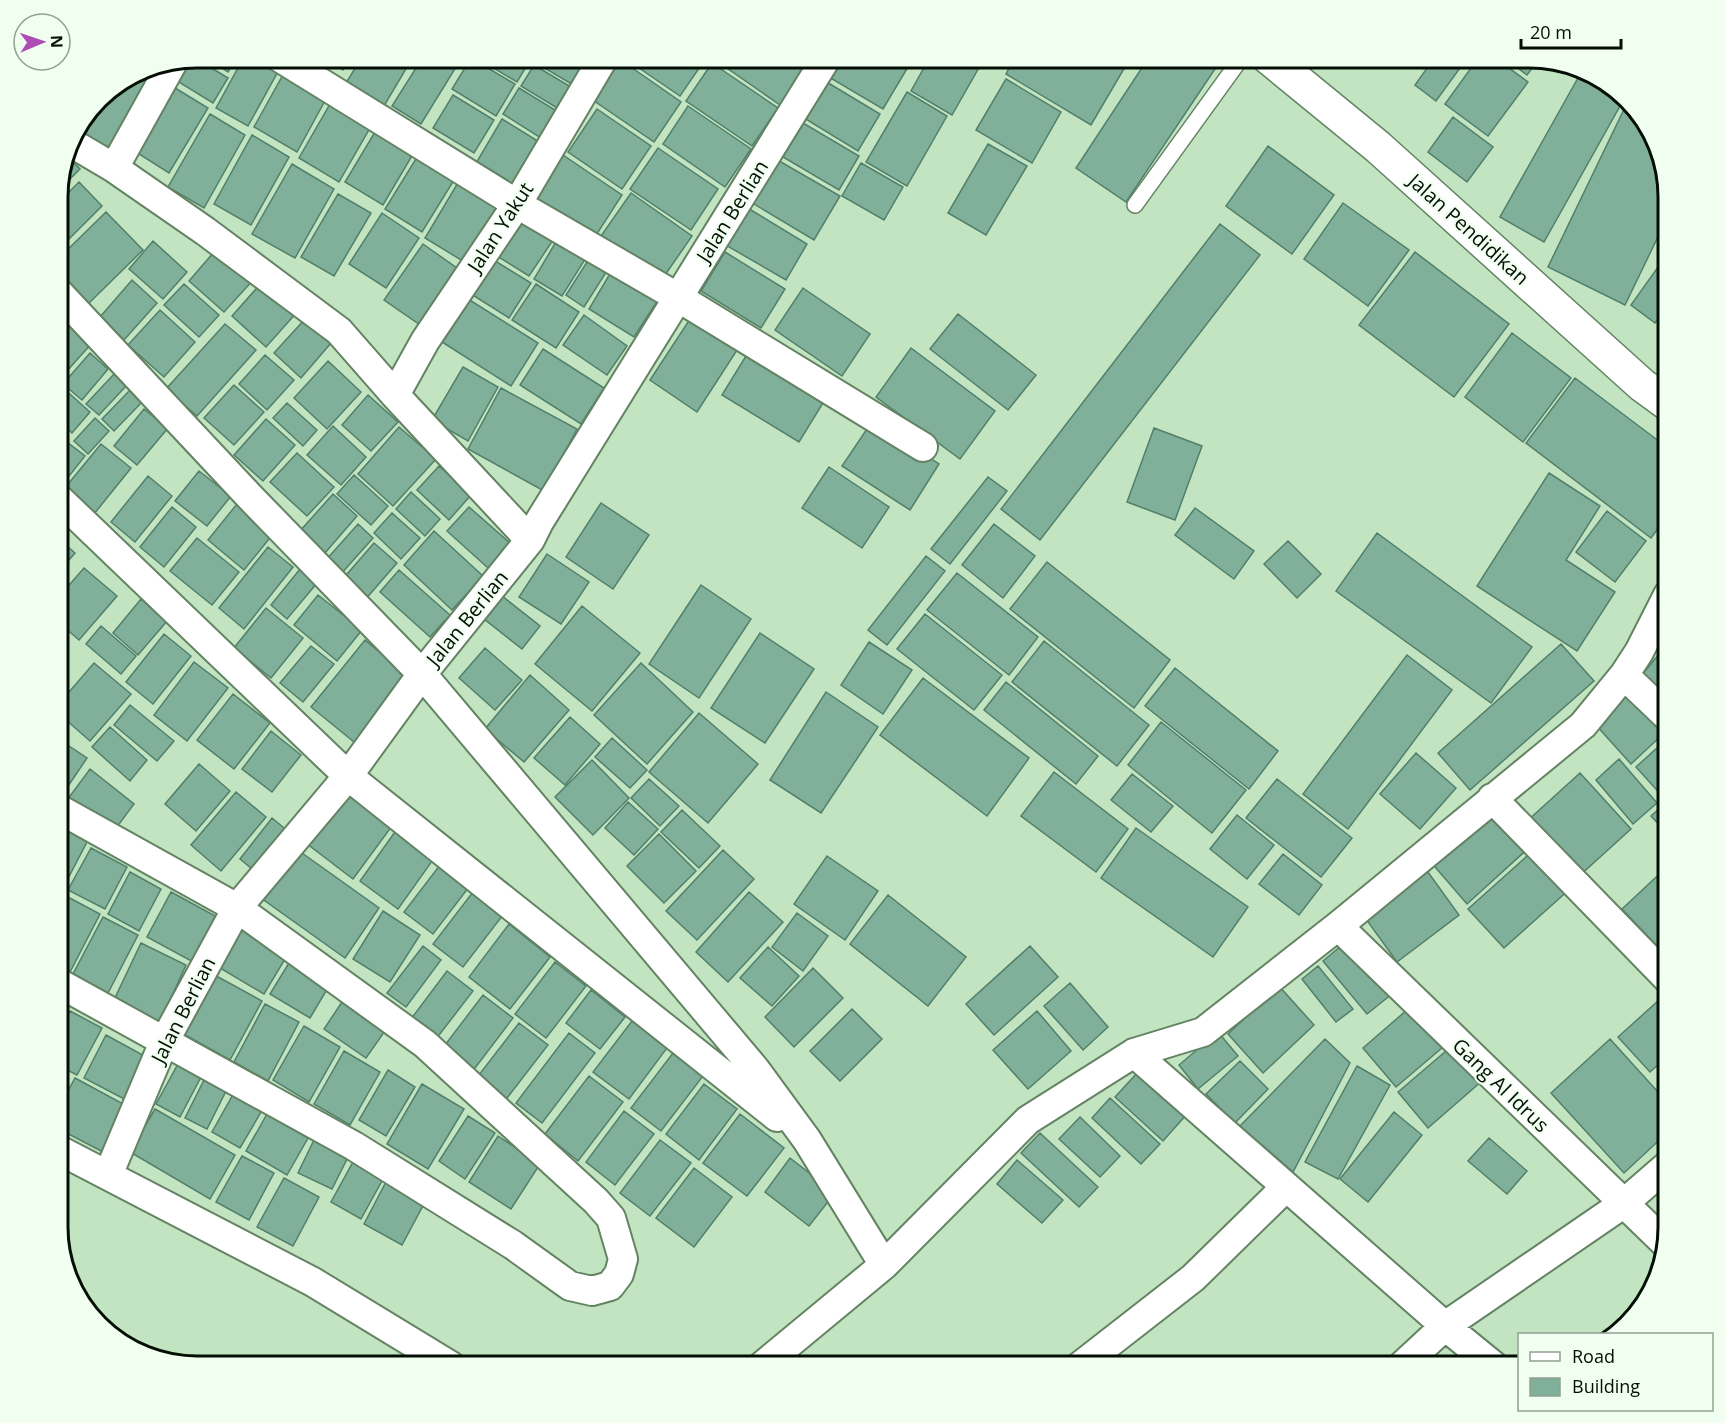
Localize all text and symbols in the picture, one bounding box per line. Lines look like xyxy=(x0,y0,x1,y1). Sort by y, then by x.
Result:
north arrow xyxy=(12,12,72,72)
scale bar xyxy=(1521,12,1622,50)
text: 20 m xyxy=(1530,20,1572,44)
text: N xyxy=(46,35,68,48)
street label: Jalan Berlian xyxy=(689,155,774,269)
street label: Jalan Pendidikan xyxy=(1401,166,1535,291)
street label: Jalan Yakut xyxy=(460,177,539,279)
street label: Jalan Berlian xyxy=(419,564,514,673)
street label: Jalan Berlian xyxy=(144,952,221,1070)
street label: Gang Al Idrus xyxy=(1447,1032,1555,1138)
legend xyxy=(1518,1333,1713,1411)
text: Road xyxy=(1572,1344,1615,1368)
text: Building xyxy=(1572,1374,1640,1398)

